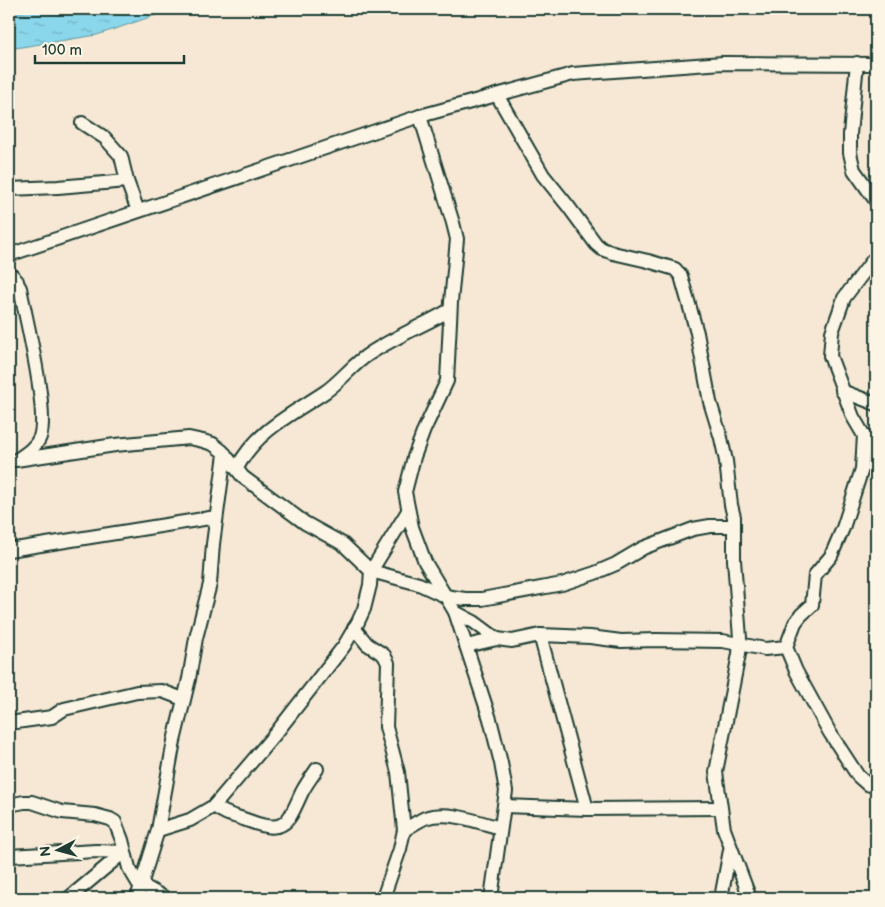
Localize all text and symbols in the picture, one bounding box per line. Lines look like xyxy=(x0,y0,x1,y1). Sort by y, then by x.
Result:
scale bar xyxy=(35,32,184,64)
text: 100 m xyxy=(42,41,82,60)
north arrow xyxy=(32,824,82,874)
text: N xyxy=(37,845,55,857)

